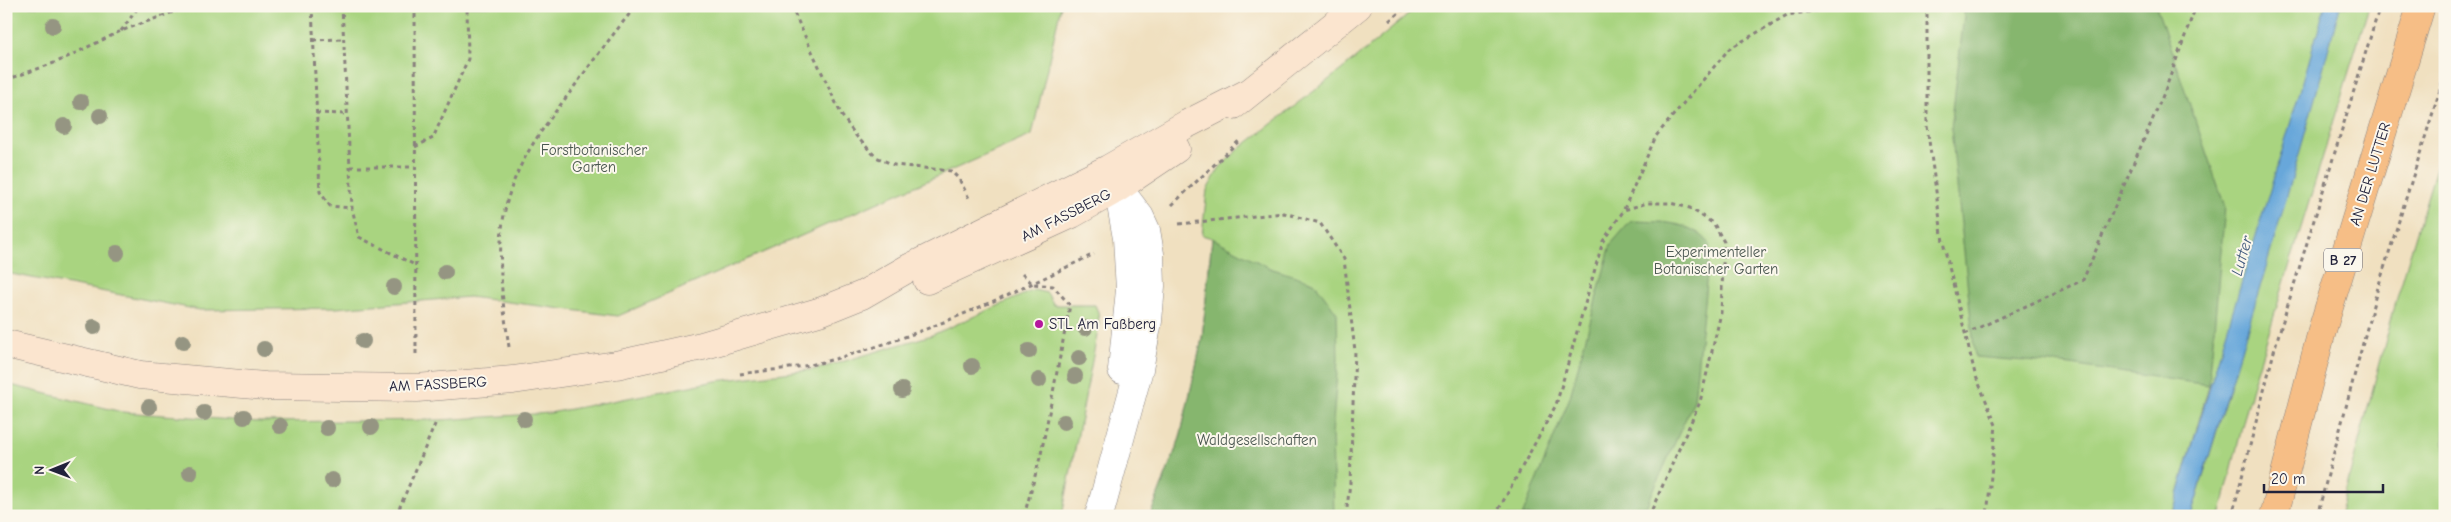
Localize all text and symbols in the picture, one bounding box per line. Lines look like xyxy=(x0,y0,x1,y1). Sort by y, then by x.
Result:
street label: AN DER LUTTER xyxy=(2346,120,2394,228)
park label: Forstbotanischer Garten xyxy=(541,141,647,176)
street label: AM FASSBERG xyxy=(1018,185,1114,245)
water label: Lutter xyxy=(2228,233,2256,278)
park label: Experimenteller Botanischer Garten xyxy=(1654,243,1778,278)
road number: B 27 xyxy=(2324,248,2362,272)
place label: STL Am Faßberg xyxy=(1049,315,1156,333)
marker: STL Am Faßberg xyxy=(1033,318,1045,330)
street label: AM FASSBERG xyxy=(389,372,488,396)
park label: Waldgesellschaften xyxy=(1197,431,1317,449)
north arrow xyxy=(28,444,78,494)
scale bar xyxy=(2264,462,2382,494)
text: N xyxy=(31,466,48,475)
text: 20 m xyxy=(2271,470,2305,488)

